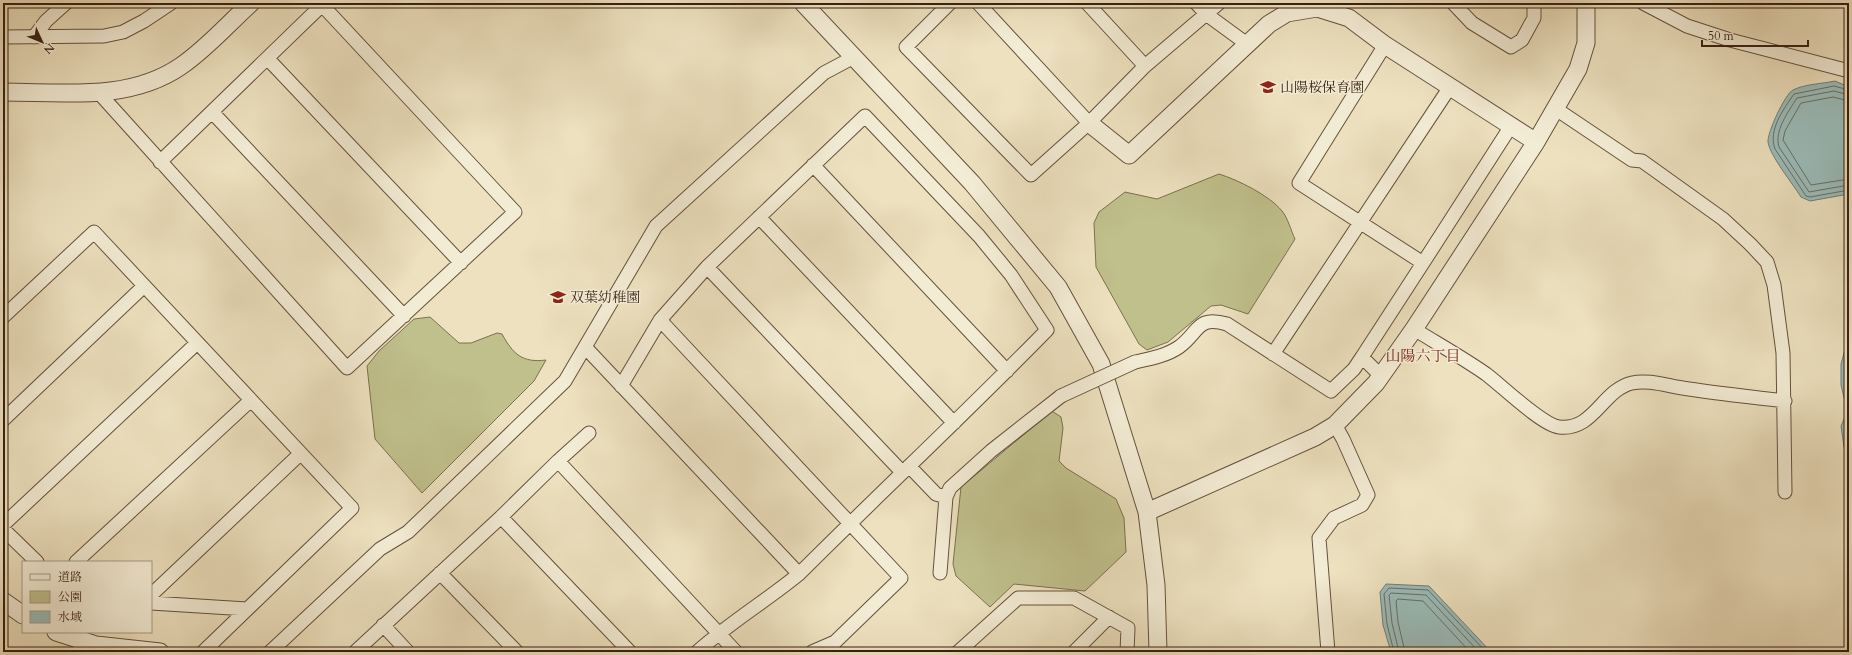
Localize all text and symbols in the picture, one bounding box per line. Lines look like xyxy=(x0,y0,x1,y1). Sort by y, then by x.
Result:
north arrow xyxy=(22,22,62,62)
scale bar xyxy=(1702,22,1808,48)
text: 50 m xyxy=(1708,28,1735,44)
text: N xyxy=(40,40,58,58)
school or university icon: 山陽桜保育園 xyxy=(1259,78,1277,96)
place label: 山陽桜保育園 xyxy=(1280,78,1364,97)
school or university icon: 双葉幼稚園 xyxy=(549,288,567,306)
place label: 双葉幼稚園 xyxy=(570,288,640,307)
district label: 山陽六丁目 xyxy=(1385,346,1461,366)
legend xyxy=(22,561,152,633)
text: 道路 xyxy=(58,569,82,585)
text: 公園 xyxy=(58,589,82,605)
text: 水域 xyxy=(58,609,82,625)

